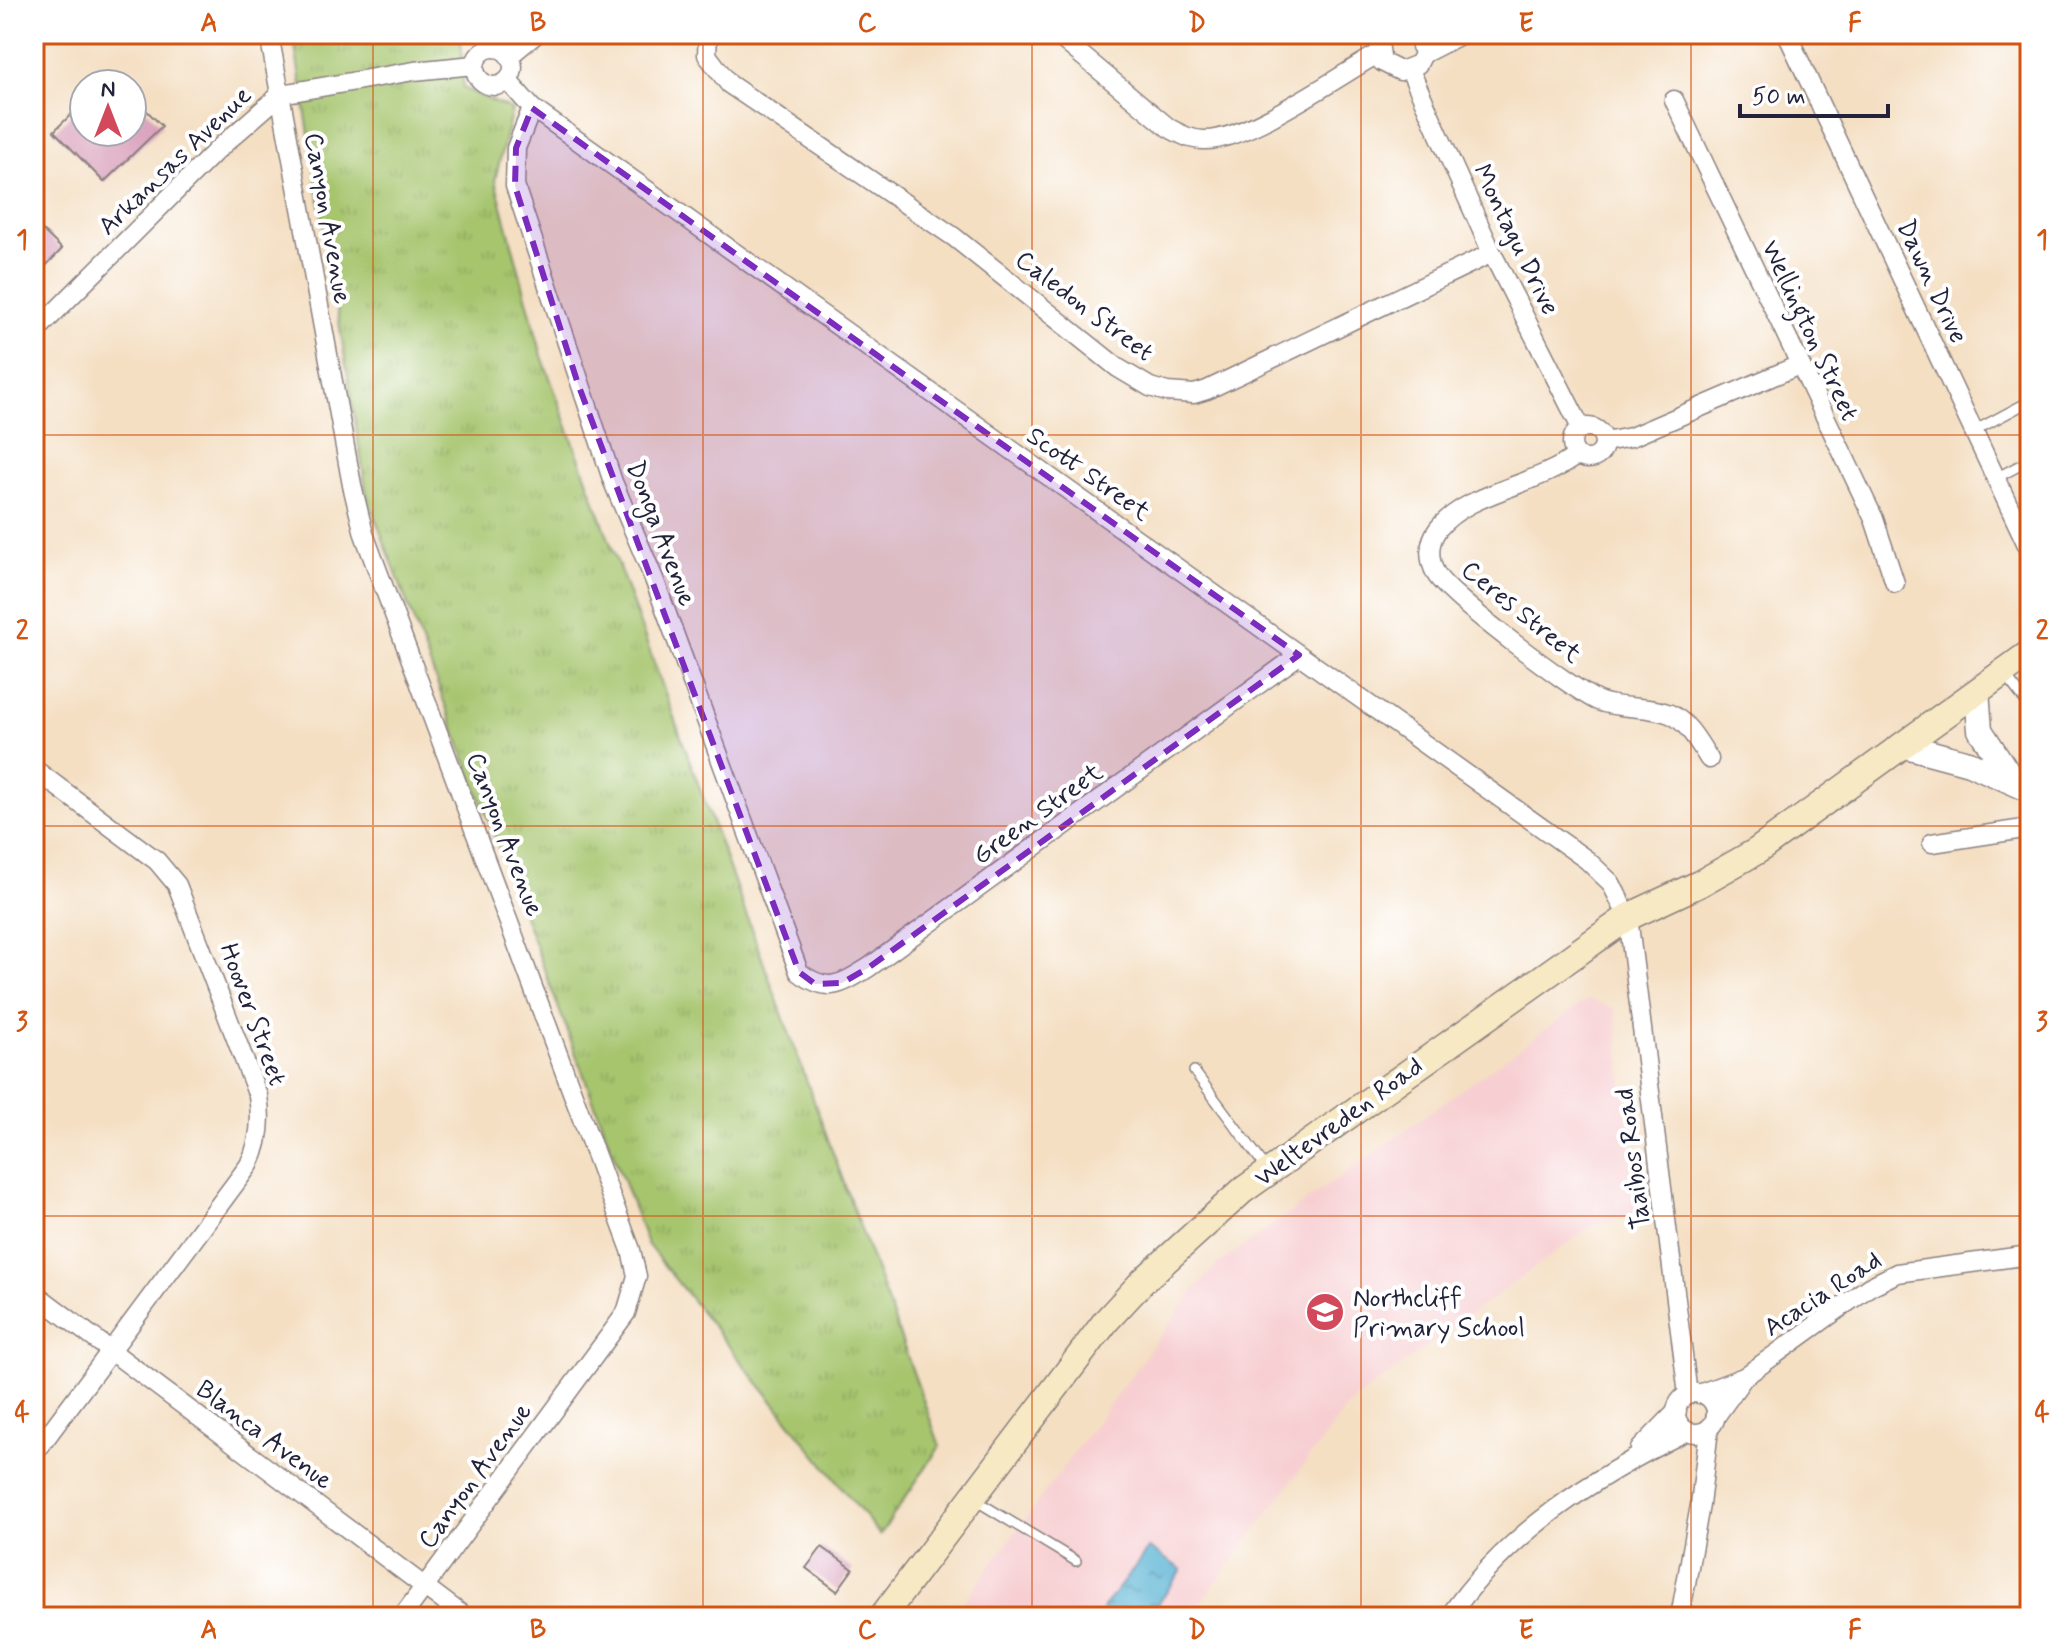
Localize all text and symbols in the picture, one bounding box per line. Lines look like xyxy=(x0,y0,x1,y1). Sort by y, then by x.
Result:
text: A xyxy=(200,7,218,41)
text: B xyxy=(530,7,546,41)
text: C xyxy=(858,7,877,41)
text: D xyxy=(1188,7,1206,41)
text: E xyxy=(1518,7,1534,41)
text: F xyxy=(1848,7,1862,41)
north arrow xyxy=(68,68,148,148)
scale bar xyxy=(1740,68,1888,118)
text: N xyxy=(101,76,115,104)
street label: Arkansas Avenue xyxy=(91,79,260,244)
text: 50 m xyxy=(1752,82,1806,113)
street label: Canyon Avenue xyxy=(295,130,359,307)
street label: Montagu Drive xyxy=(1464,159,1566,321)
street label: Dawn Drive xyxy=(1888,214,1975,349)
text: 1 xyxy=(16,224,28,258)
text: 1 xyxy=(2036,224,2048,258)
street label: Wellington Street xyxy=(1750,235,1866,428)
street label: Caledon Street xyxy=(1008,243,1160,370)
street label: Scott Street xyxy=(1019,419,1157,530)
street label: Donga Avenue xyxy=(615,456,703,612)
street label: Ceres Street xyxy=(1454,554,1588,672)
text: 2 xyxy=(16,615,29,649)
text: 2 xyxy=(2036,615,2049,649)
street label: Canyon Avenue xyxy=(457,748,551,922)
street label: Green Street xyxy=(966,756,1110,873)
street label: Hoover Street xyxy=(211,939,294,1091)
text: 3 xyxy=(16,1006,28,1040)
text: 3 xyxy=(2036,1006,2048,1040)
street label: Weltevreden Road xyxy=(1248,1050,1430,1195)
street label: Taaibos Road xyxy=(1608,1086,1660,1231)
street label: Acacia Road xyxy=(1758,1244,1888,1345)
place label: Northcliff Primary School xyxy=(1353,1282,1525,1346)
school or university icon: Northcliff Primary School xyxy=(1304,1291,1346,1333)
street label: Blanca Avenue xyxy=(188,1373,339,1498)
street label: Canyon Avenue xyxy=(411,1396,540,1556)
text: 4 xyxy=(14,1397,30,1431)
text: 4 xyxy=(2034,1397,2050,1431)
text: A xyxy=(200,1614,218,1648)
text: B xyxy=(530,1614,546,1648)
text: C xyxy=(858,1614,877,1648)
text: D xyxy=(1188,1614,1206,1648)
text: E xyxy=(1518,1614,1534,1648)
text: F xyxy=(1848,1614,1862,1648)

